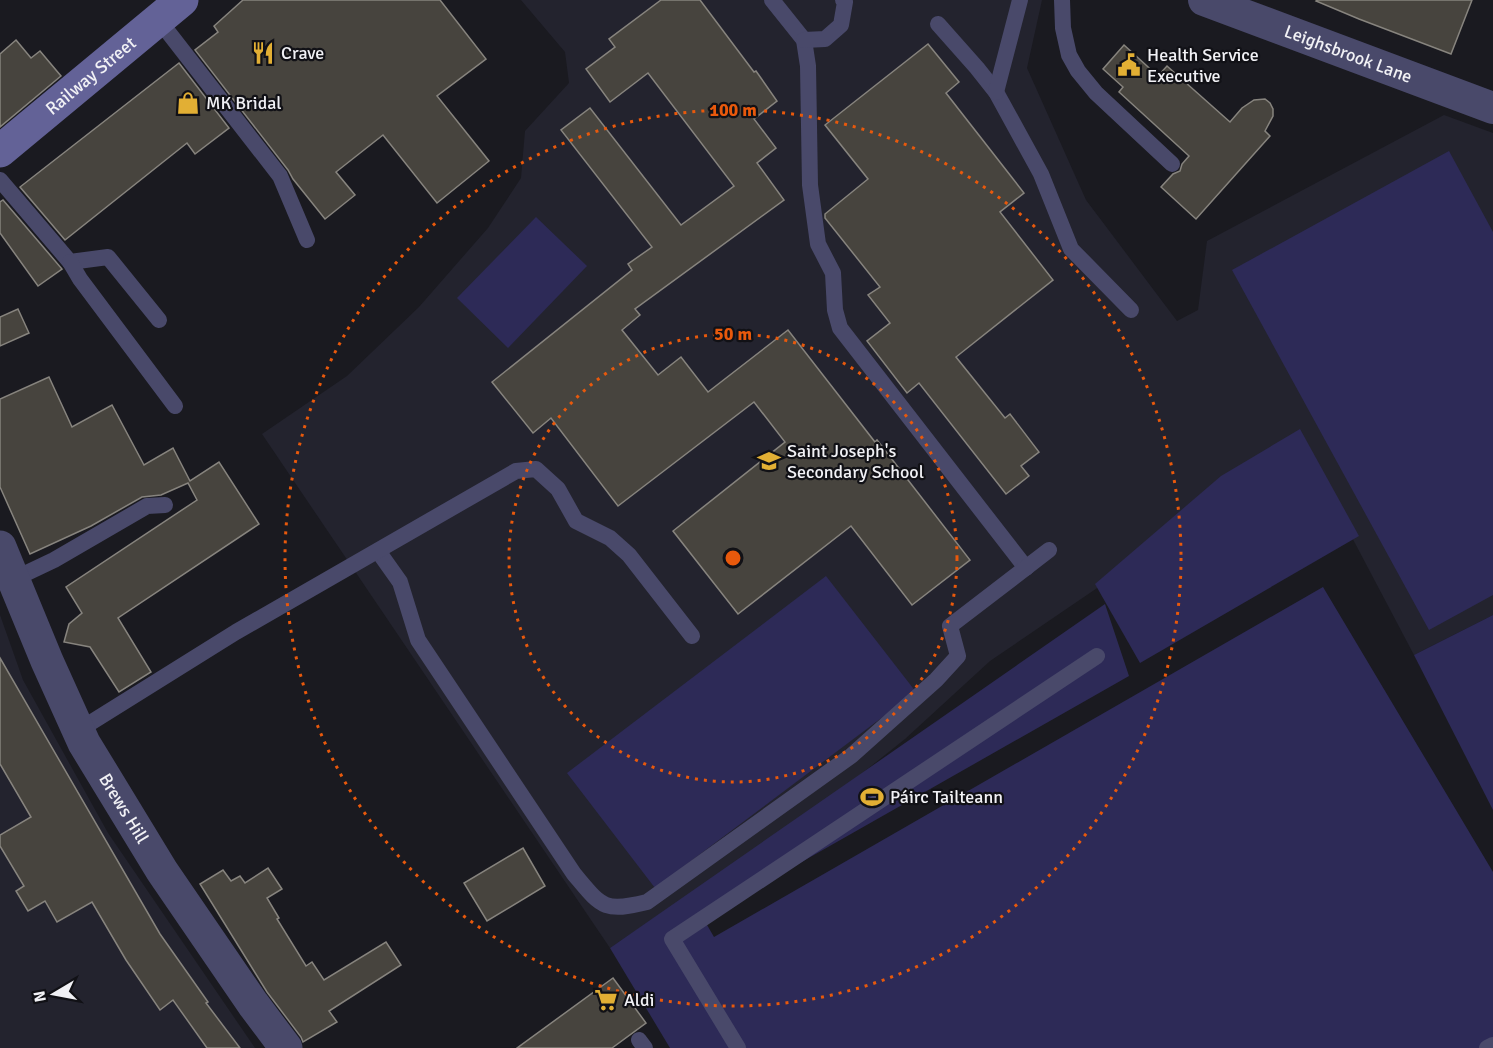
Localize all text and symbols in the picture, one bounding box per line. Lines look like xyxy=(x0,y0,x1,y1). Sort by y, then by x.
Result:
street label: Leighsbrook Lane xyxy=(1281,20,1415,88)
street label: Railway Street xyxy=(41,32,141,120)
restaurant icon: Crave xyxy=(250,40,276,66)
place label: Crave xyxy=(281,42,324,64)
place label: Health Service Executive xyxy=(1147,44,1259,87)
public building icon: Health Service Executive xyxy=(1116,52,1142,78)
shop icon: MK Bridal xyxy=(175,90,201,116)
place label: MK Bridal xyxy=(206,92,282,114)
text: 100 m xyxy=(709,99,757,121)
text: 50 m xyxy=(714,323,752,345)
place label: Saint Joseph's Secondary School xyxy=(787,440,924,483)
school or university icon: Saint Joseph's Secondary School xyxy=(756,448,782,474)
centre of rings xyxy=(723,548,743,568)
street label: Brews Hill xyxy=(94,769,154,848)
sports icon: Páirc Tailteann xyxy=(859,784,885,810)
place label: Páirc Tailteann xyxy=(890,786,1003,808)
north arrow xyxy=(24,964,84,1024)
supermarket icon: Aldi xyxy=(593,987,619,1013)
text: N xyxy=(29,989,51,1004)
place label: Aldi xyxy=(624,989,654,1011)

